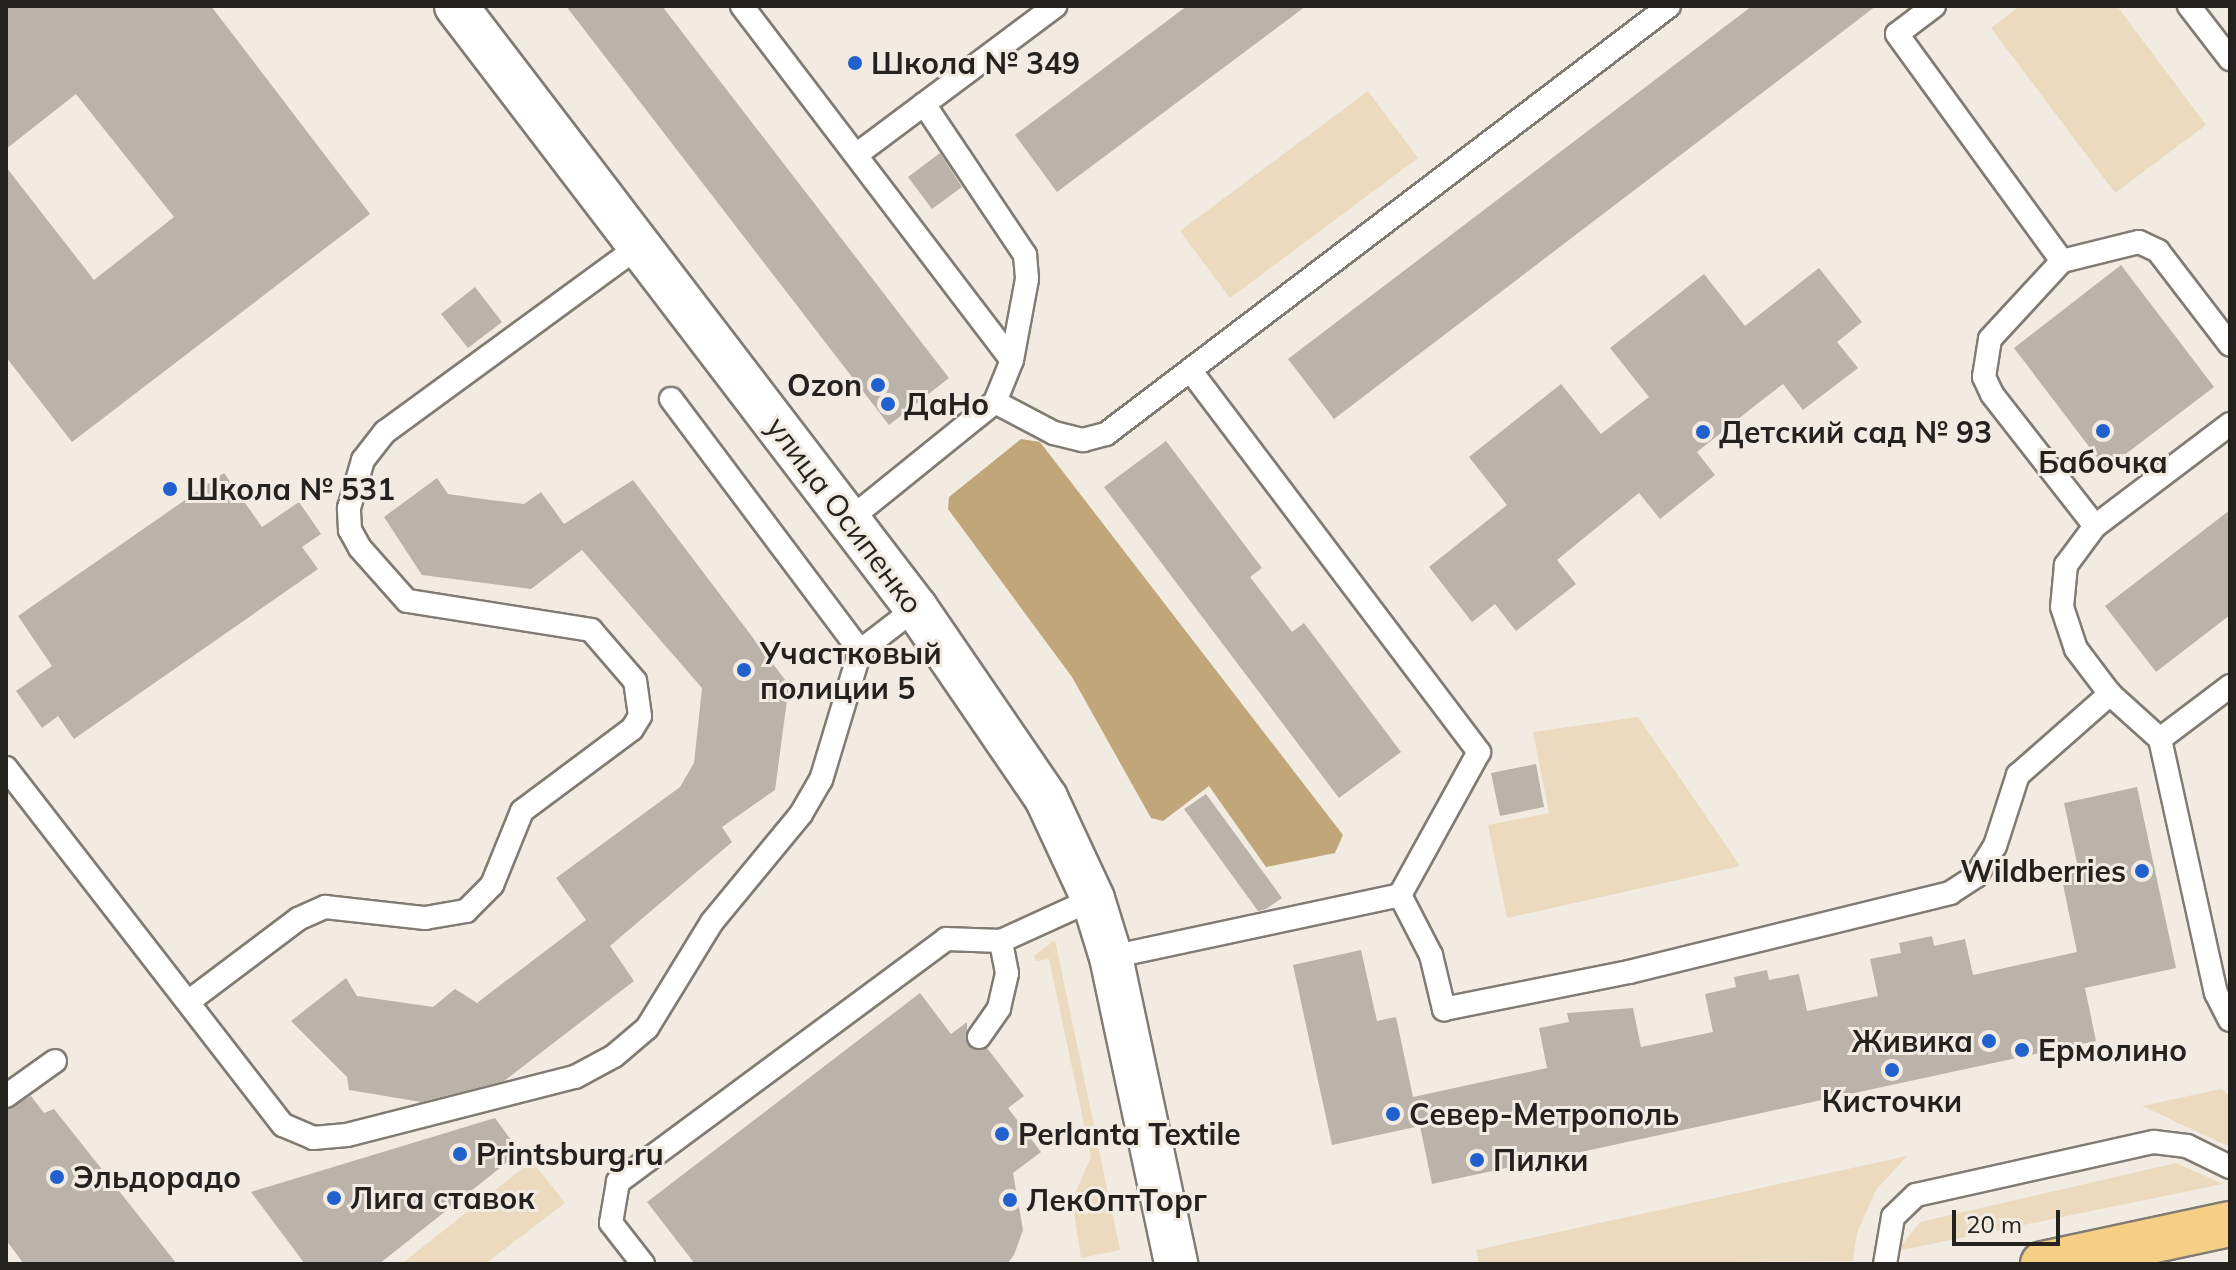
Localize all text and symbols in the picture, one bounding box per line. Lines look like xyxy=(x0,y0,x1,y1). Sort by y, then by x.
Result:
place label: Школа № 349 xyxy=(871,45,1080,81)
marker: Школа № 349 xyxy=(846,54,864,72)
place label: Ozon xyxy=(787,367,862,403)
marker: Ozon xyxy=(869,376,887,394)
place label: ДаНо xyxy=(904,386,989,422)
marker: ДаНо xyxy=(879,395,897,413)
street label: улица Осипенко xyxy=(759,409,931,621)
place label: Детский сад № 93 xyxy=(1719,414,1992,450)
marker: Бабочка xyxy=(2094,422,2112,440)
marker: Детский сад № 93 xyxy=(1694,423,1712,441)
place label: Бабочка xyxy=(2038,444,2168,480)
place label: Школа № 531 xyxy=(186,471,395,507)
marker: Школа № 531 xyxy=(161,480,179,498)
place label: Участковый полиции 5 xyxy=(760,635,942,706)
marker: Участковый полиции 5 xyxy=(735,661,753,679)
place label: Wildberries xyxy=(1960,853,2126,889)
marker: Wildberries xyxy=(2133,862,2151,880)
place label: Живика xyxy=(1851,1023,1973,1059)
marker: Живика xyxy=(1980,1032,1998,1050)
place label: Ермолино xyxy=(2038,1032,2187,1068)
marker: Ермолино xyxy=(2013,1041,2031,1059)
marker: Кисточки xyxy=(1883,1061,1901,1079)
place label: Кисточки xyxy=(1822,1083,1962,1119)
place label: Север-Метрополь xyxy=(1409,1096,1679,1132)
marker: Север-Метрополь xyxy=(1384,1105,1402,1123)
place label: Perlanta Textile xyxy=(1018,1116,1241,1152)
marker: Perlanta Textile xyxy=(993,1125,1011,1143)
place label: Printsburg.ru xyxy=(476,1136,664,1172)
place label: Пилки xyxy=(1493,1142,1588,1178)
marker: Printsburg.ru xyxy=(451,1145,469,1163)
marker: Пилки xyxy=(1468,1151,1486,1169)
place label: Эльдорадо xyxy=(73,1159,241,1195)
marker: Эльдорадо xyxy=(48,1168,66,1186)
place label: Лига ставок xyxy=(350,1180,535,1216)
place label: ЛекОптТорг xyxy=(1026,1182,1207,1218)
marker: Лига ставок xyxy=(325,1189,343,1207)
marker: ЛекОптТорг xyxy=(1001,1191,1019,1209)
scale bar xyxy=(1956,1194,2064,1244)
text: 20 m xyxy=(1966,1209,2022,1239)

